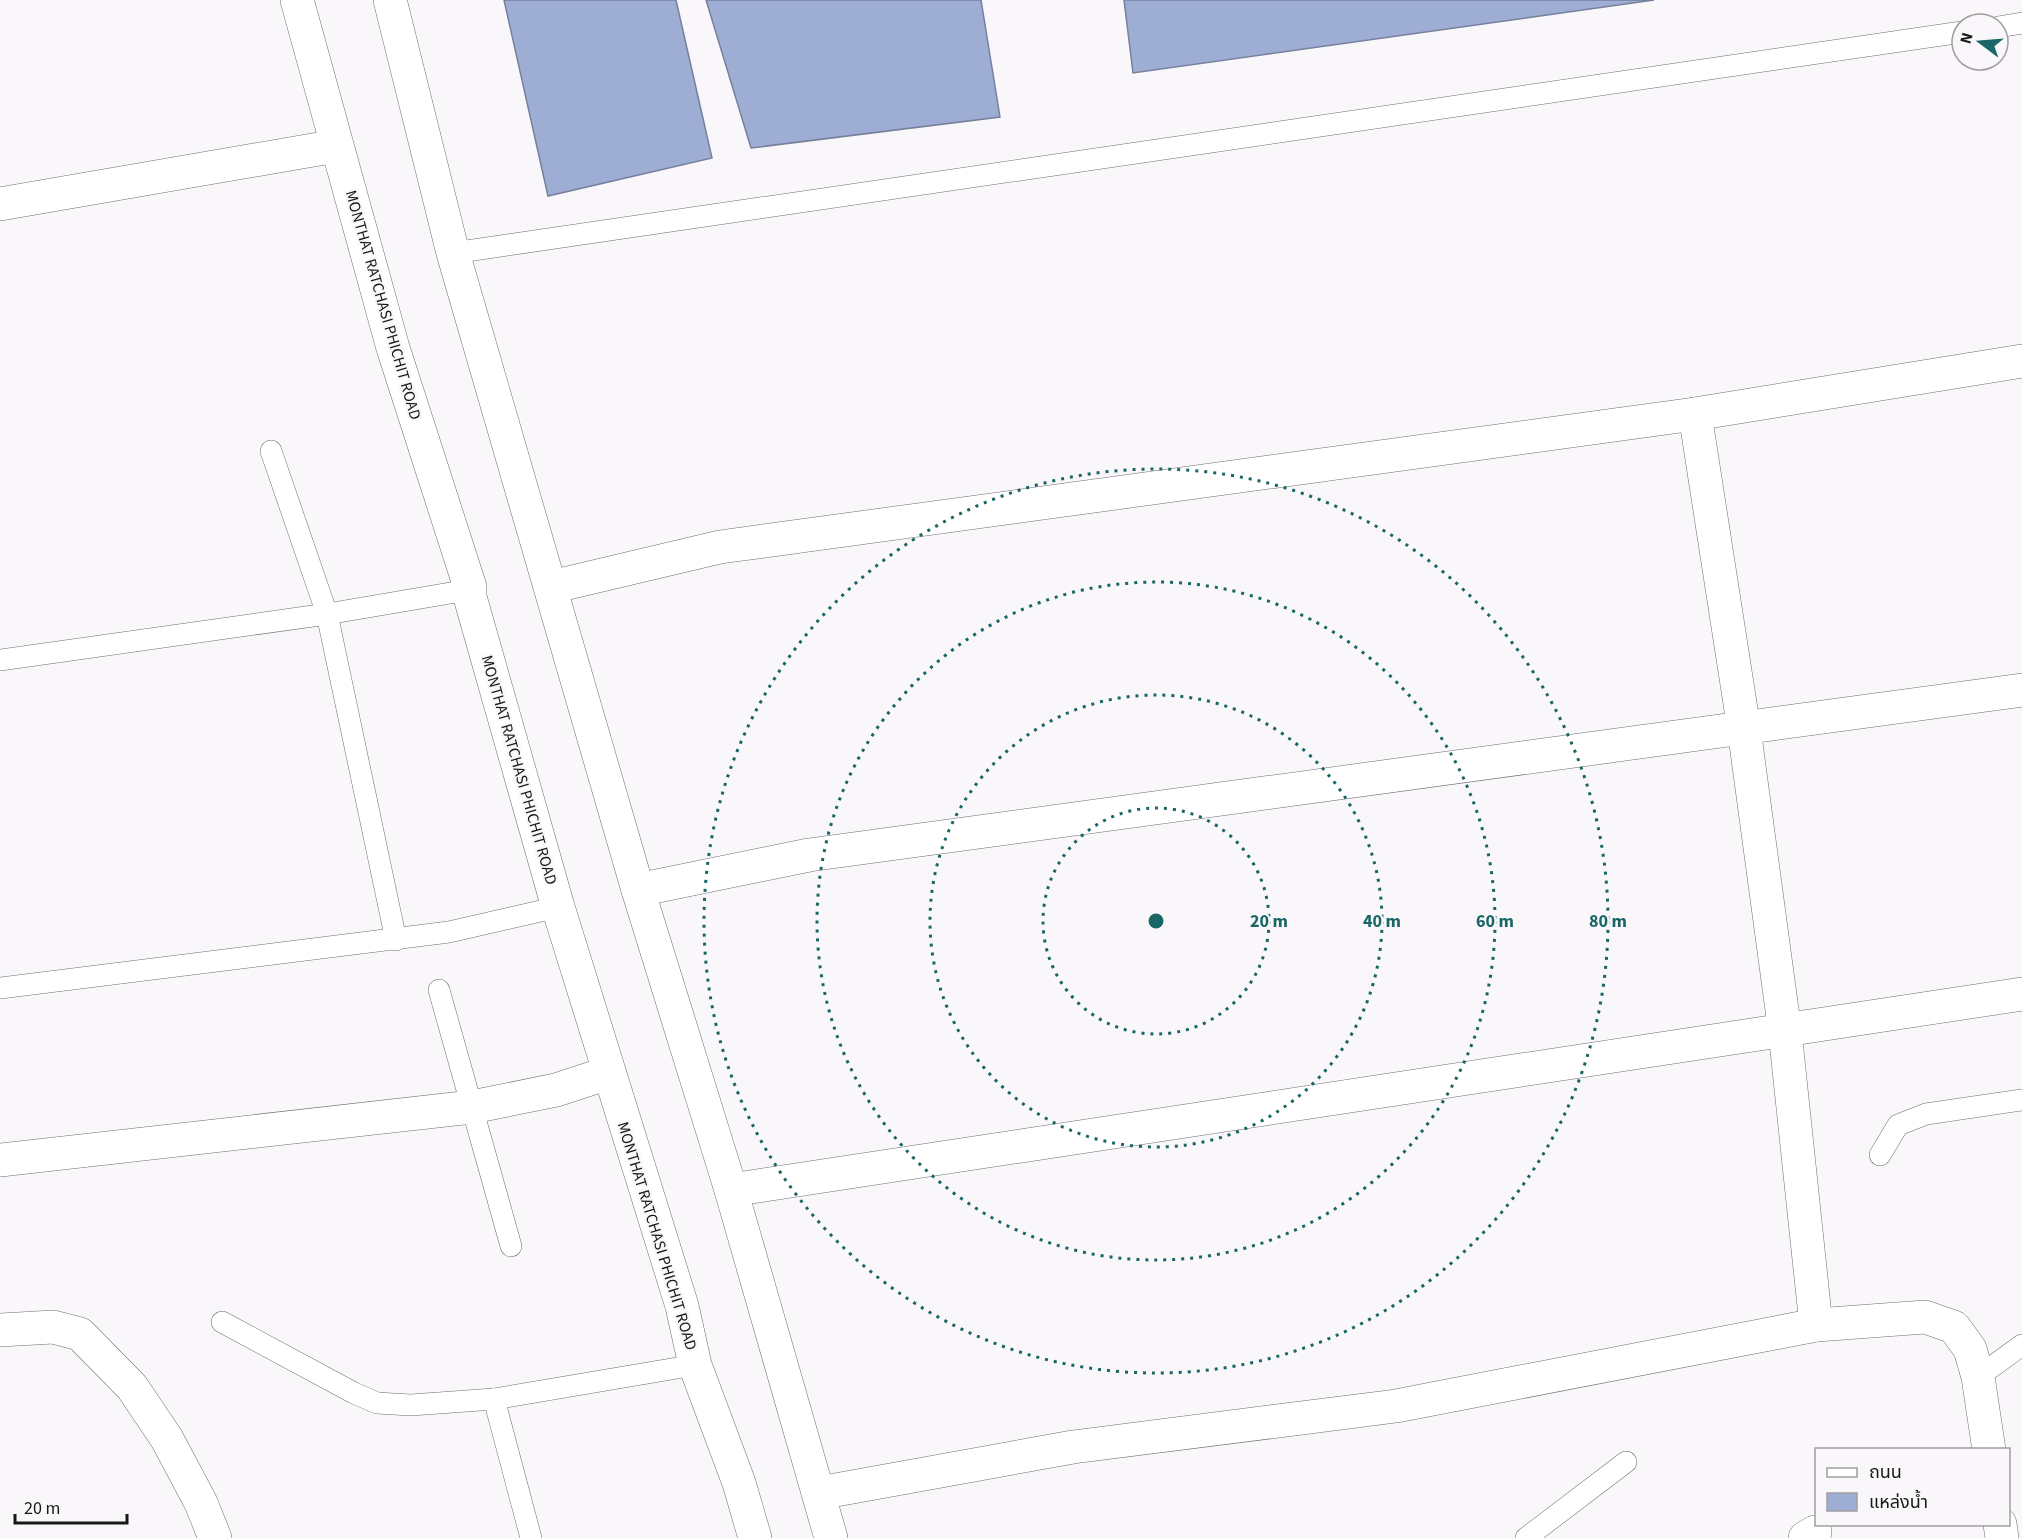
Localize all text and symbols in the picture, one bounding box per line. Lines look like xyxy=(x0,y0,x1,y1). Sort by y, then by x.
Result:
north arrow xyxy=(1950,12,2010,72)
text: N xyxy=(1955,30,1979,46)
street label: MONTHAT RATCHASI PHICHIT ROAD xyxy=(340,188,426,422)
street label: MONTHAT RATCHASI PHICHIT ROAD xyxy=(476,653,562,887)
text: 20 m xyxy=(1250,909,1288,934)
text: 40 m xyxy=(1363,909,1401,934)
text: 60 m xyxy=(1476,909,1514,934)
text: 80 m xyxy=(1589,909,1627,934)
centre of rings xyxy=(1146,911,1166,931)
street label: MONTHAT RATCHASI PHICHIT ROAD xyxy=(612,1119,702,1353)
legend xyxy=(1815,1448,2010,1526)
text: ถนน xyxy=(1869,1460,1902,1485)
scale bar xyxy=(15,1487,128,1525)
text: แหล่งน้ำ xyxy=(1869,1489,1928,1515)
text: 20 m xyxy=(24,1496,60,1521)

